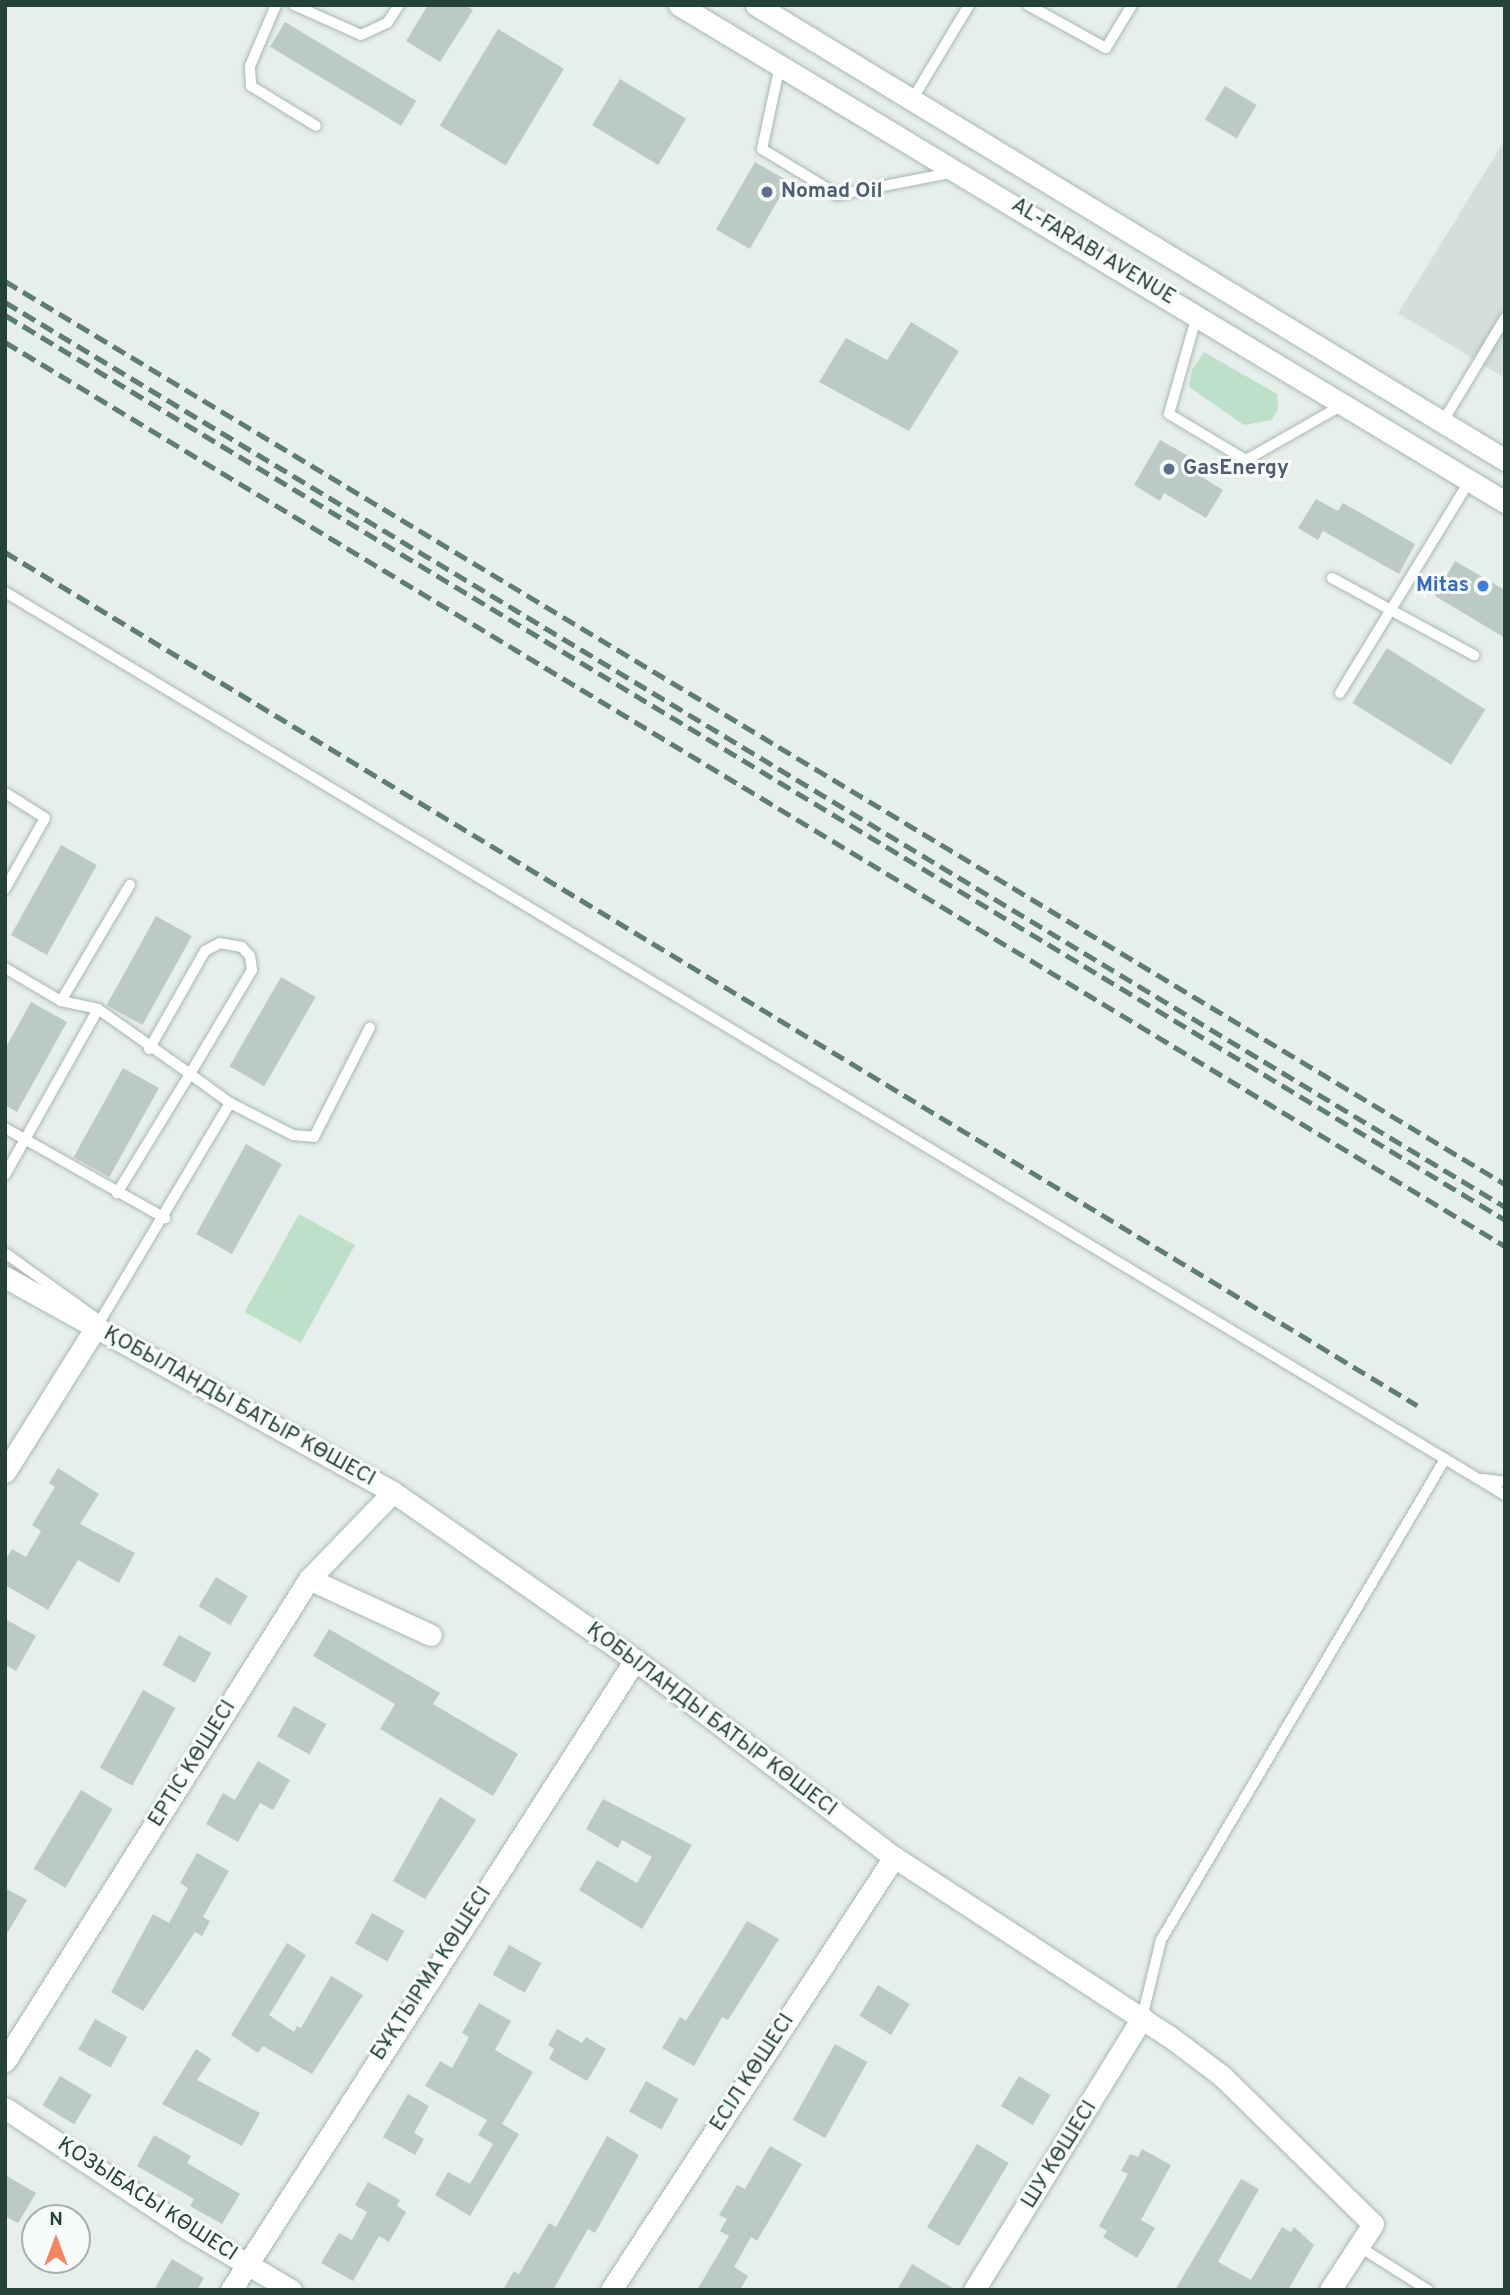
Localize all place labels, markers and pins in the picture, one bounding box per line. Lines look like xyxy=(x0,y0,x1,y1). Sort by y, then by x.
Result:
place label: Nomad Oil xyxy=(781,179,883,205)
marker: Nomad Oil xyxy=(759,184,775,200)
place label: GasEnergy xyxy=(1183,456,1289,482)
marker: GasEnergy xyxy=(1161,461,1177,477)
place label: Mitas xyxy=(1416,573,1469,599)
marker: Mitas xyxy=(1475,578,1491,594)

